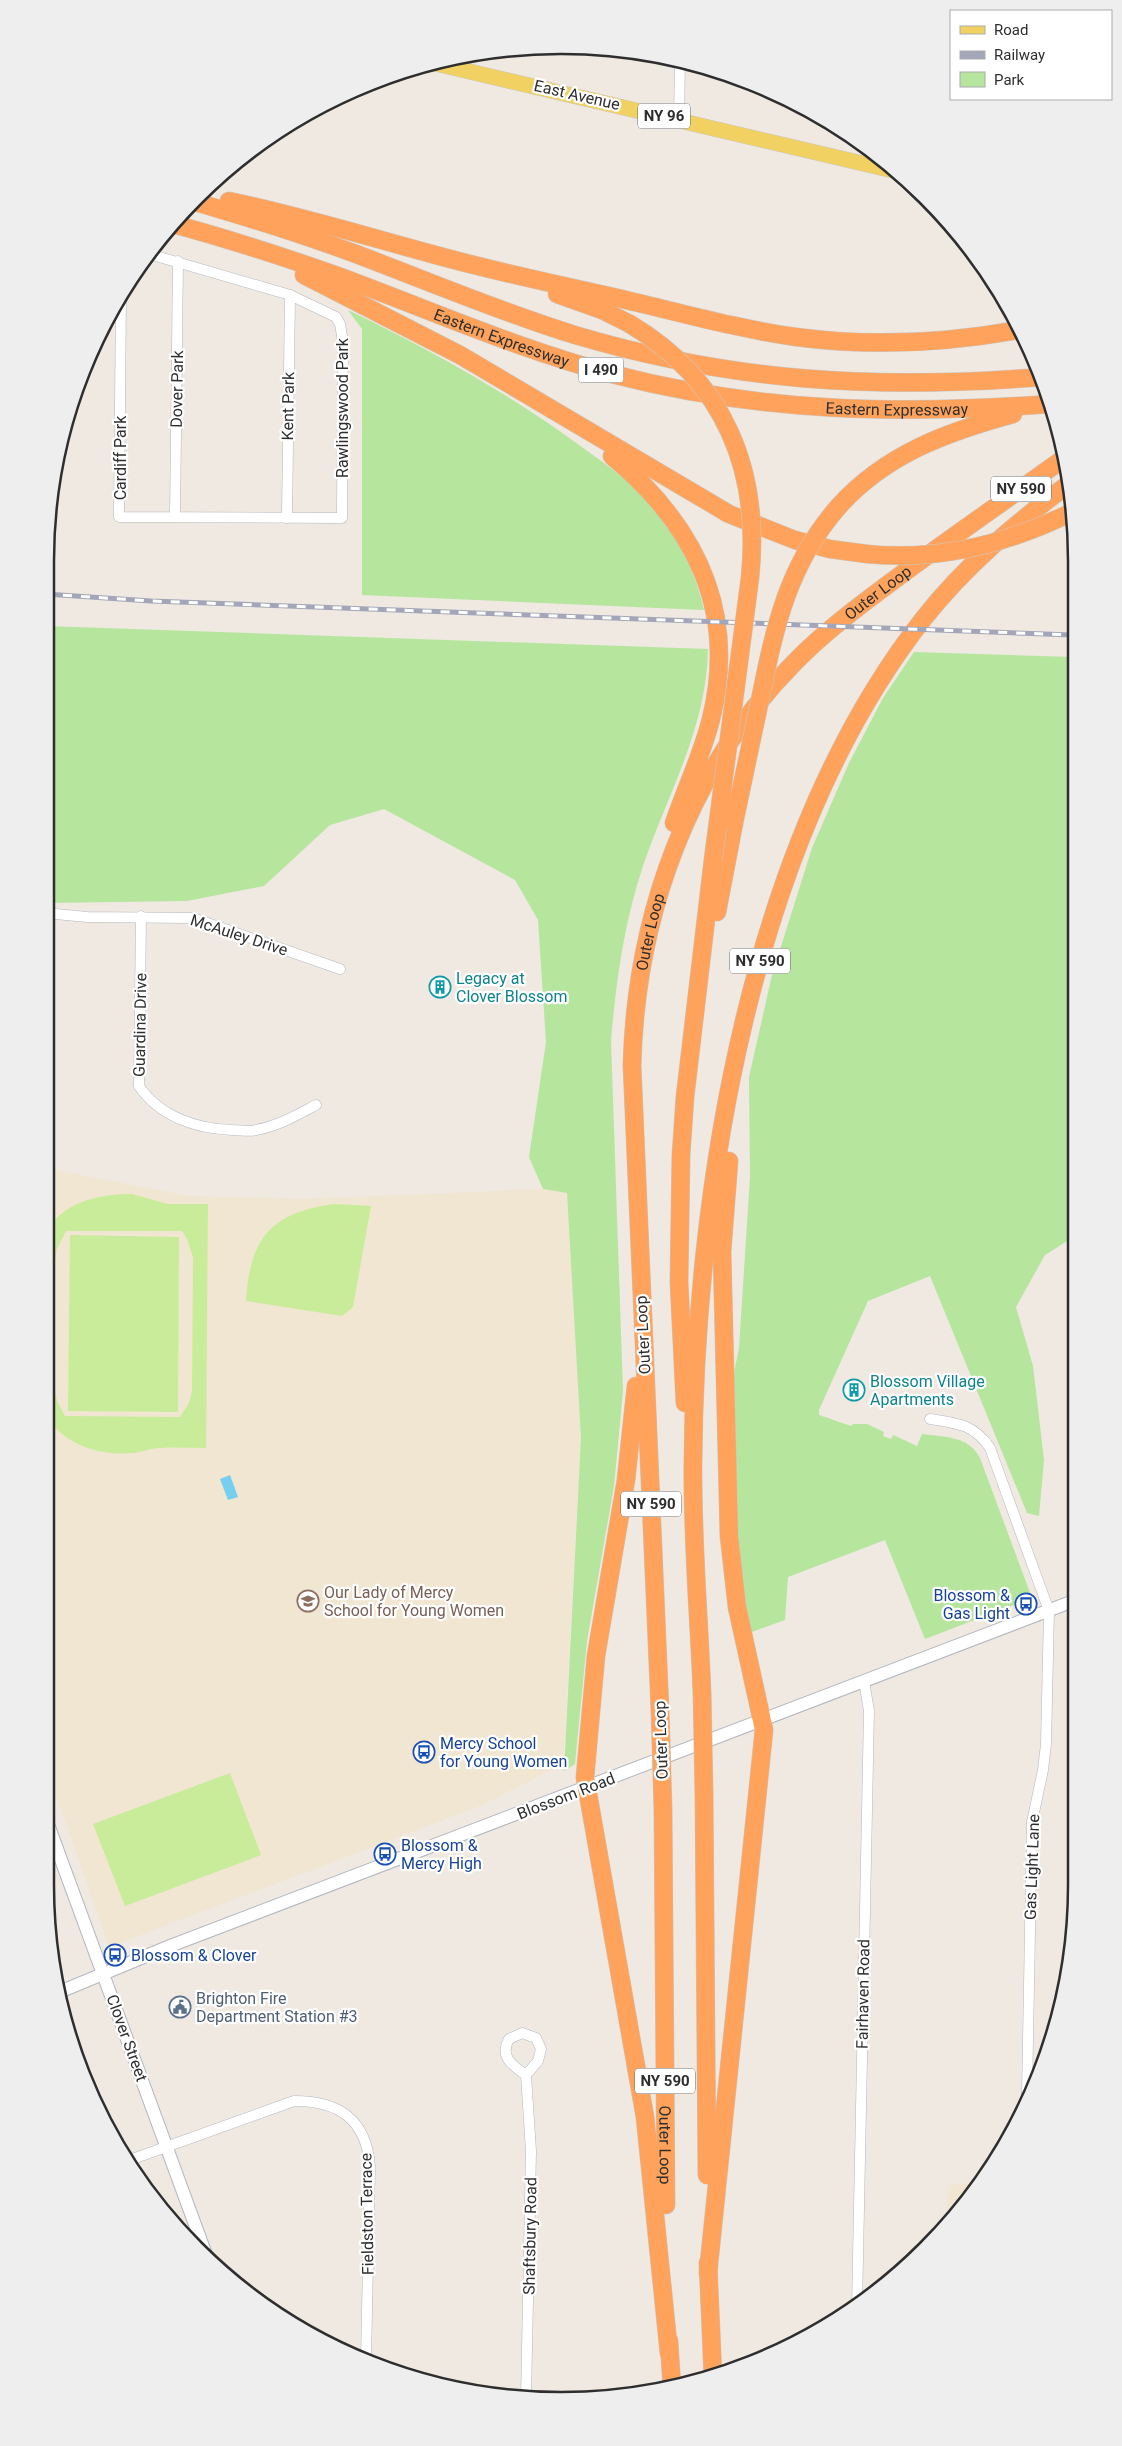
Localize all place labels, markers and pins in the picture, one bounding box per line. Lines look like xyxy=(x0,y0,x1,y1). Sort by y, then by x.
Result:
place label: Legacy at Clover Blossom xyxy=(456,969,568,1006)
building icon: Legacy at Clover Blossom xyxy=(428,975,452,999)
place label: Blossom Village Apartments xyxy=(870,1372,985,1409)
building icon: Blossom Village Apartments xyxy=(842,1378,866,1402)
place label: Our Lady of Mercy School for Young Women xyxy=(324,1583,504,1620)
place label: Blossom & Gas Light xyxy=(933,1586,1010,1623)
school or university icon: Our Lady of Mercy School for Young Women xyxy=(296,1589,320,1613)
bus stop icon: Blossom & Gas Light xyxy=(1014,1592,1038,1616)
place label: Mercy School for Young Women xyxy=(440,1734,567,1771)
bus stop icon: Mercy School for Young Women xyxy=(412,1740,436,1764)
place label: Blossom & Mercy High xyxy=(401,1836,482,1873)
bus stop icon: Blossom & Mercy High xyxy=(373,1842,397,1866)
bus stop icon: Blossom & Clover xyxy=(103,1943,127,1967)
place label: Blossom & Clover xyxy=(131,1946,257,1965)
place label: Brighton Fire Department Station #3 xyxy=(196,1989,358,2026)
public building icon: Brighton Fire Department Station #3 xyxy=(168,1995,192,2019)

